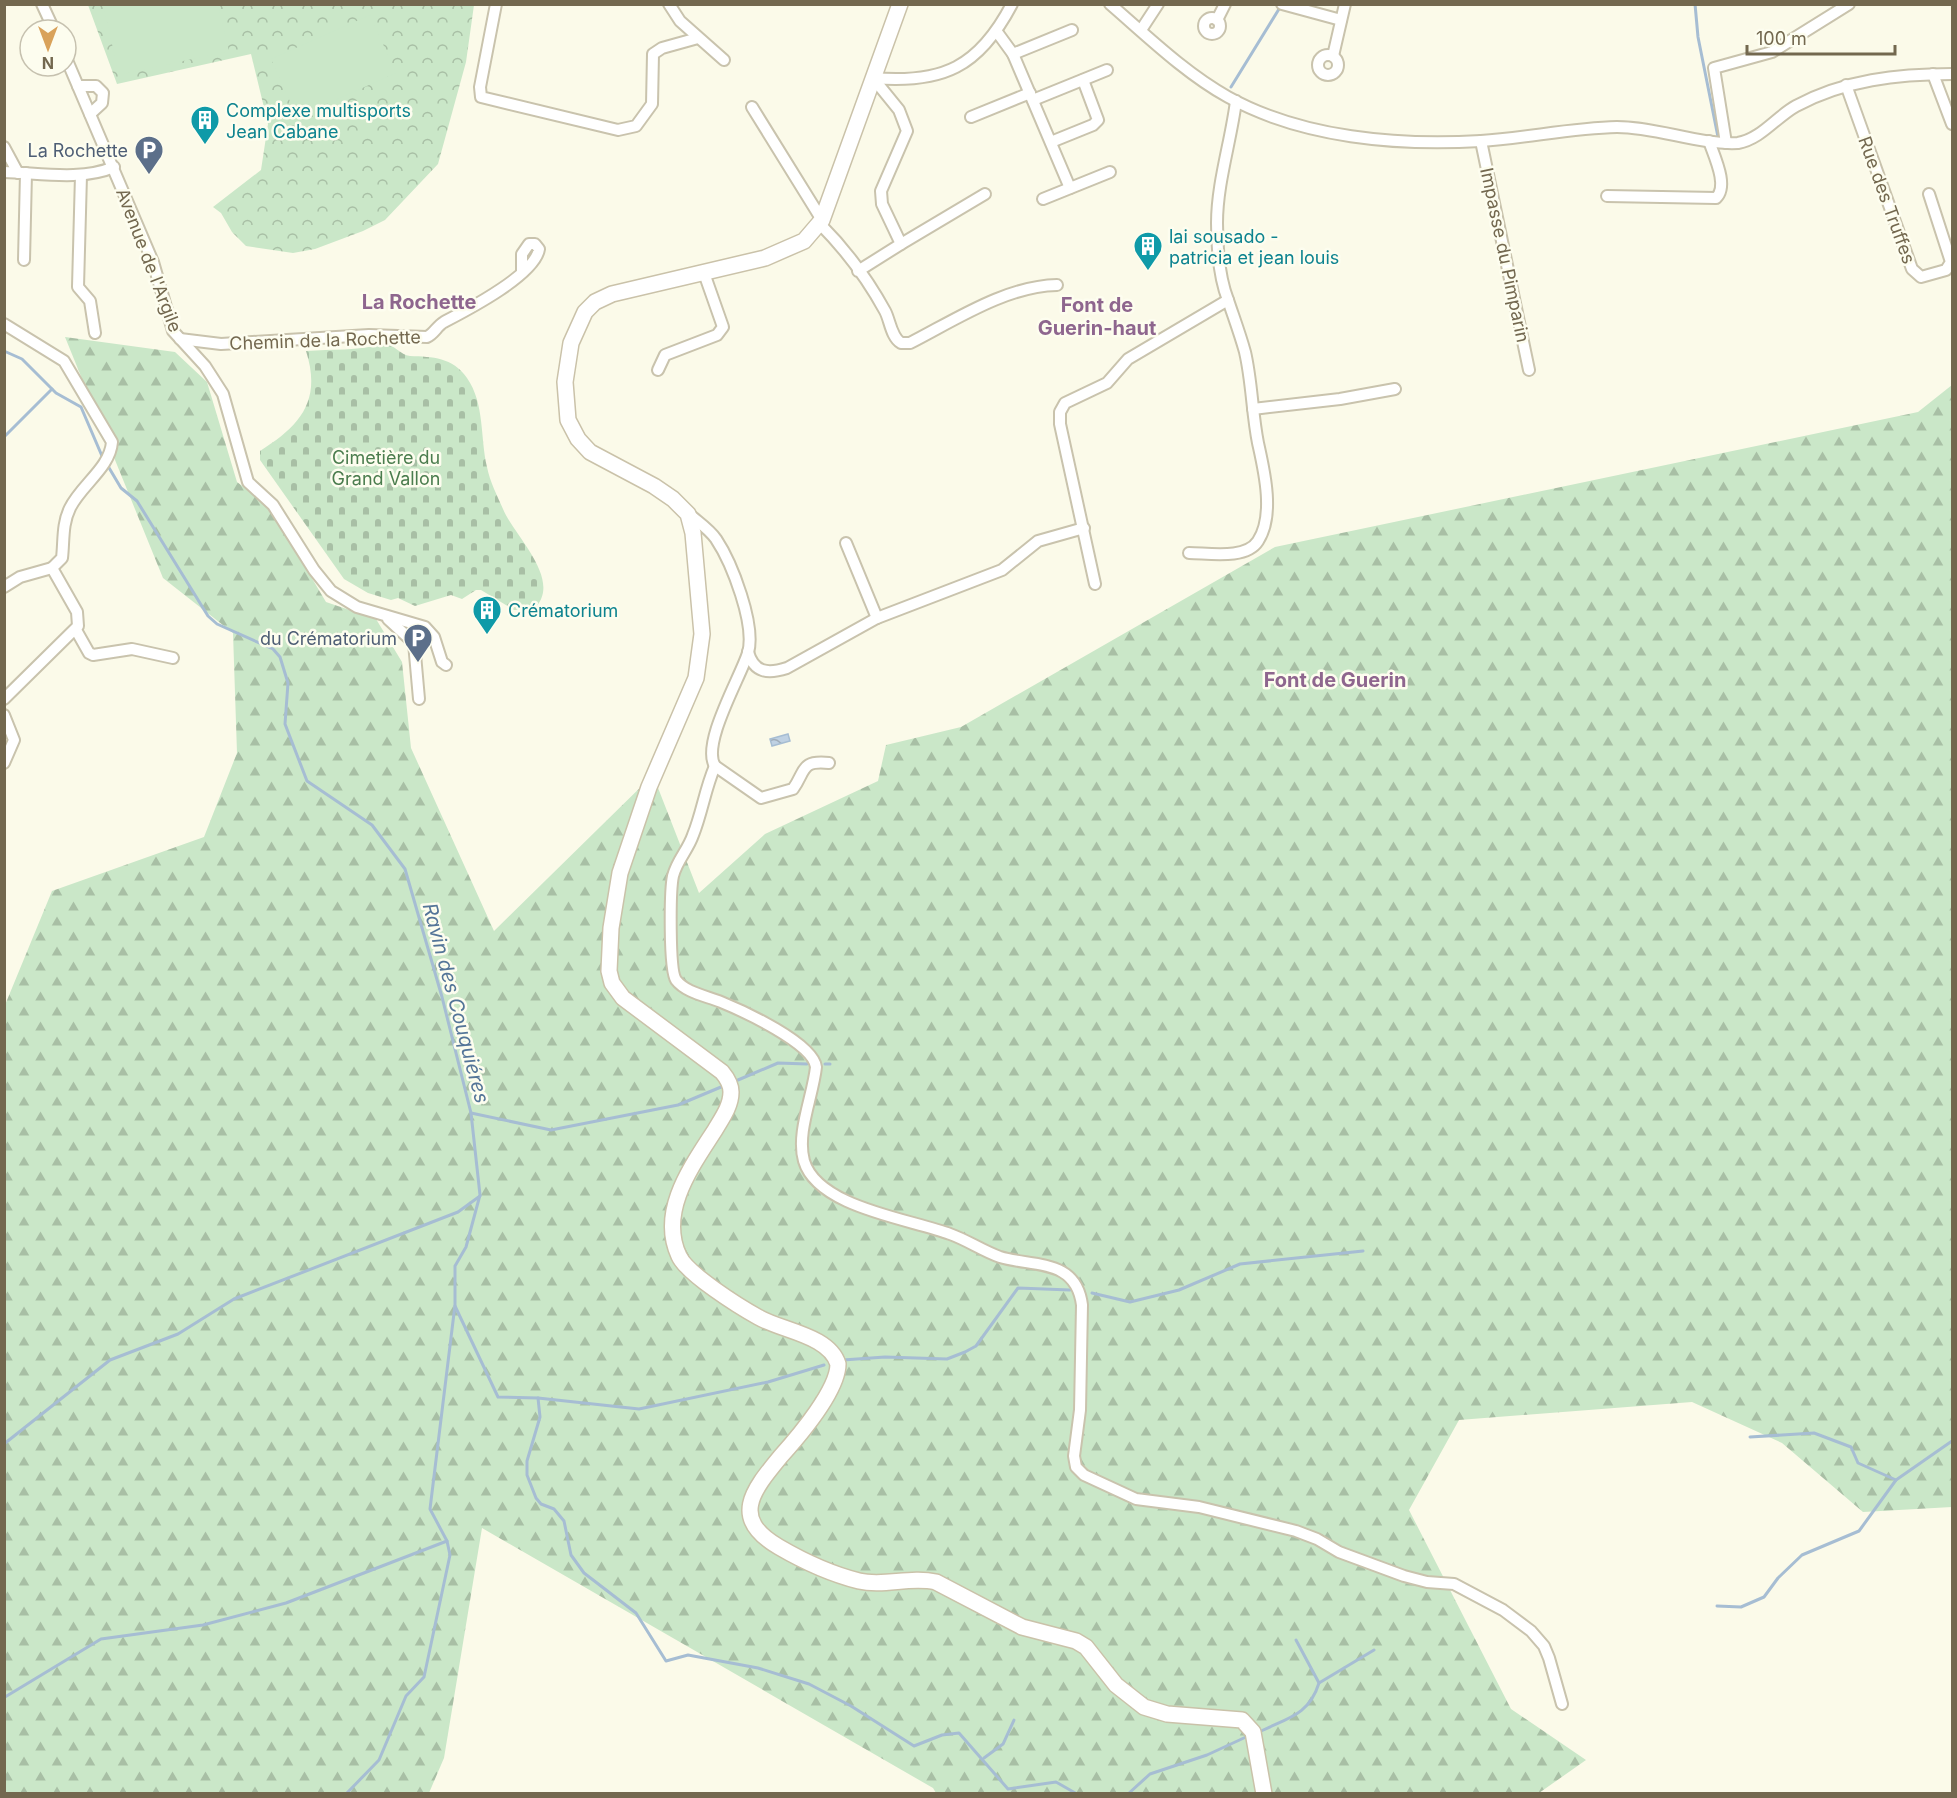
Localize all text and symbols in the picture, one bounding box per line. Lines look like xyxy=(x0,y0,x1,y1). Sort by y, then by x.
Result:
north arrow xyxy=(18,18,78,78)
scale bar xyxy=(1747,18,1896,56)
text: 100 m xyxy=(1756,28,1807,49)
text: N xyxy=(42,53,54,73)
place label: Complexe multisports Jean Cabane xyxy=(226,100,411,142)
building icon: Complexe multisports Jean Cabane xyxy=(189,104,221,146)
street label: Rue des Truffes xyxy=(1854,133,1920,267)
parking icon: La Rochette xyxy=(133,134,165,176)
place label: La Rochette xyxy=(27,140,128,161)
street label: Impasse du Pimparin xyxy=(1476,166,1534,344)
street label: Avenue de l'Argile xyxy=(112,185,186,335)
place label: lai sousado - patricia et jean louis xyxy=(1169,226,1339,268)
building icon: lai sousado - patricia et jean louis xyxy=(1132,230,1164,272)
district label: La Rochette xyxy=(362,290,476,314)
district label: Font de Guerin-haut xyxy=(1038,293,1156,340)
street label: Chemin de la Rochette xyxy=(229,326,421,354)
park label: Cimetière du Grand Vallon xyxy=(332,447,440,489)
building icon: Crématorium xyxy=(471,594,503,636)
place label: Crématorium xyxy=(508,600,618,621)
parking icon: du Crématorium xyxy=(402,622,434,664)
place label: du Crématorium xyxy=(260,628,397,649)
district label: Font de Guerin xyxy=(1264,668,1406,692)
water label: Ravin des Couquiéres xyxy=(418,900,494,1106)

